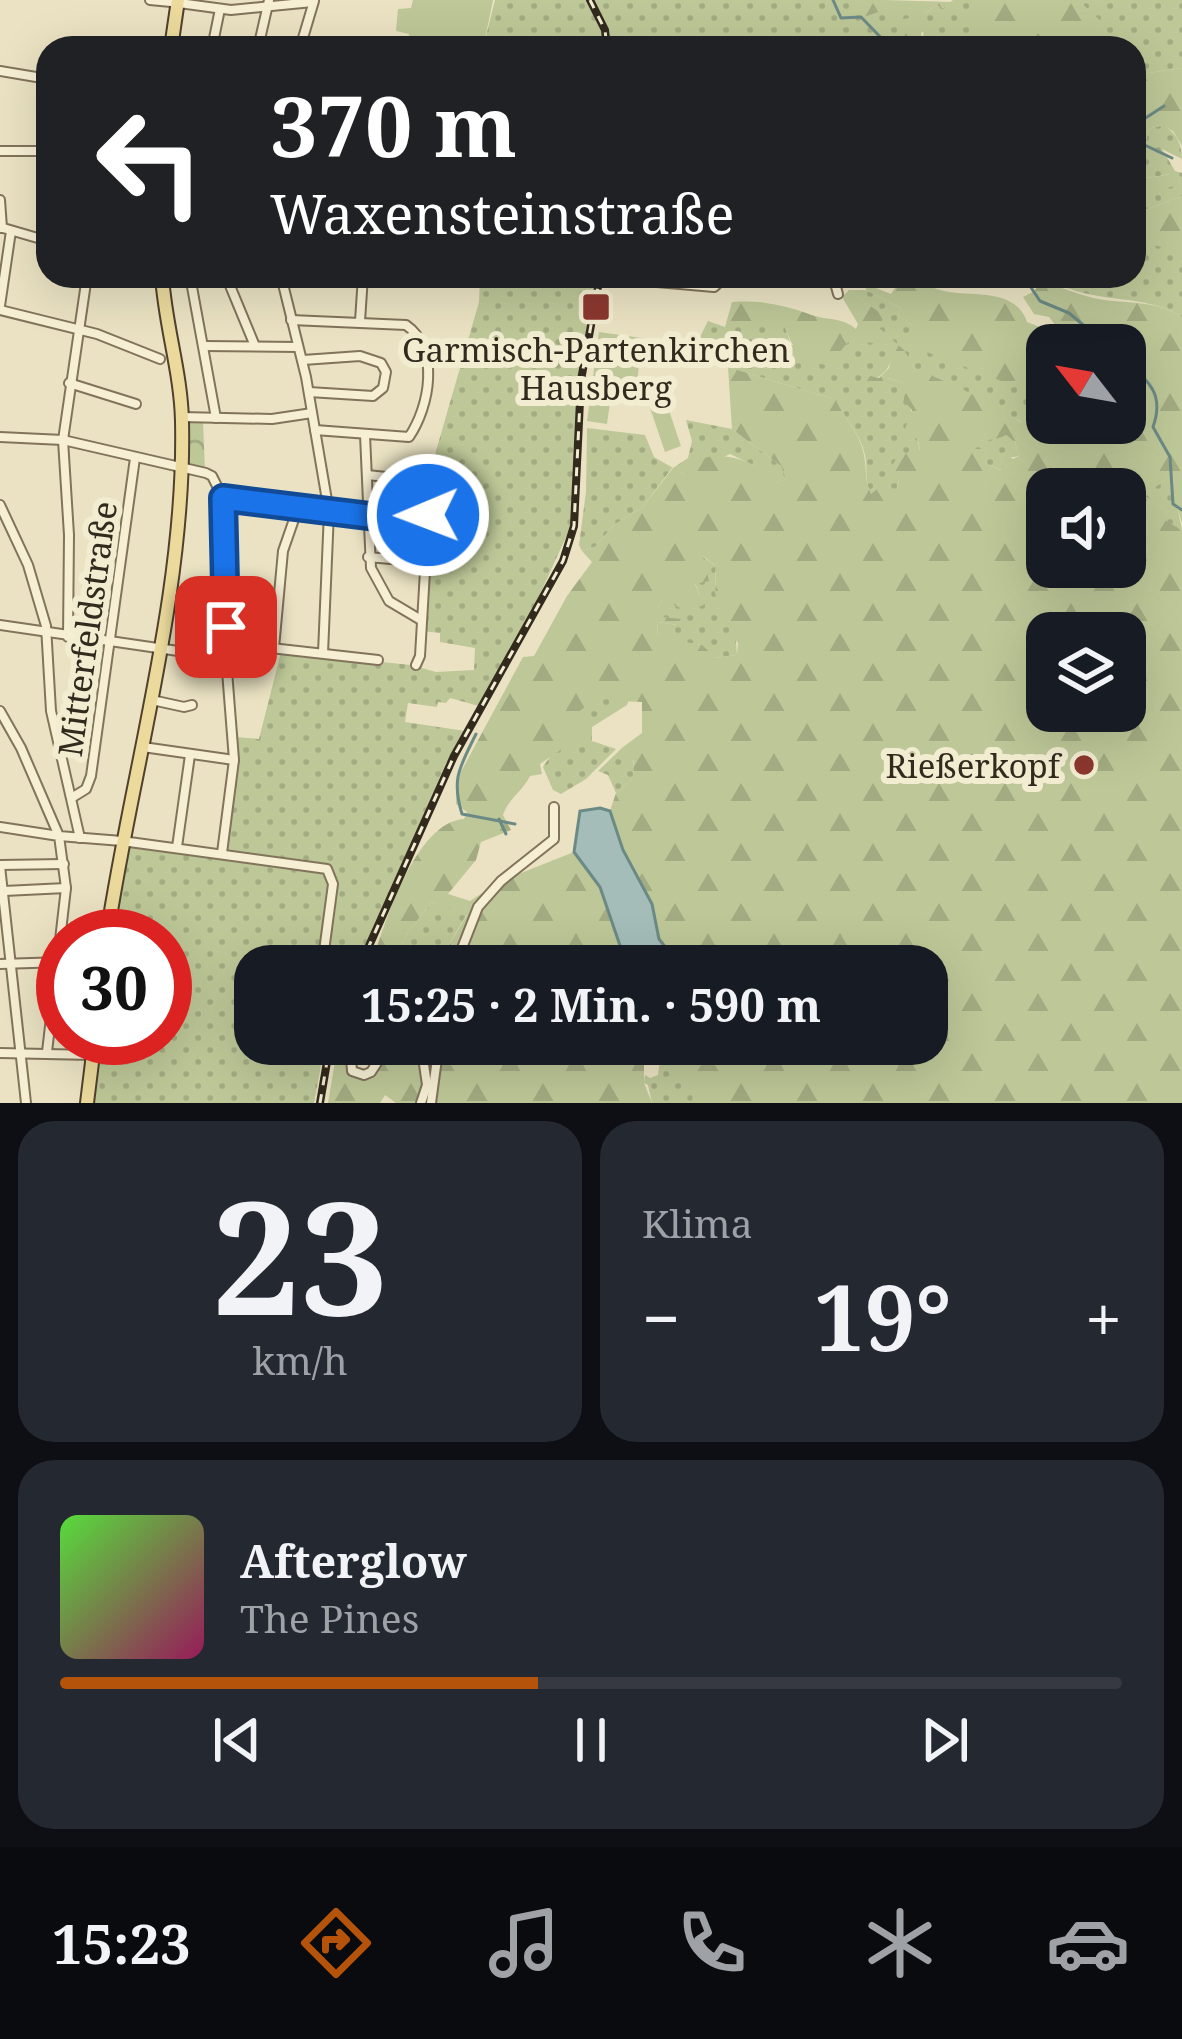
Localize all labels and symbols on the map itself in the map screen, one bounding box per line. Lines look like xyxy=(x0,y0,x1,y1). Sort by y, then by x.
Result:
marker: Garmisch-Partenkirchen Hausberg xyxy=(580,291,612,323)
north arrow xyxy=(1026,324,1146,444)
place label: Garmisch-Partenkirchen Hausberg xyxy=(402,327,790,410)
position arrow xyxy=(365,452,491,578)
street label: Mitterfeldstraße xyxy=(47,498,127,760)
pin xyxy=(175,576,277,678)
place label: Rießerkopf xyxy=(885,743,1063,788)
marker: Rießerkopf xyxy=(1071,752,1097,778)
speed limit sign: 30 xyxy=(36,909,192,1065)

